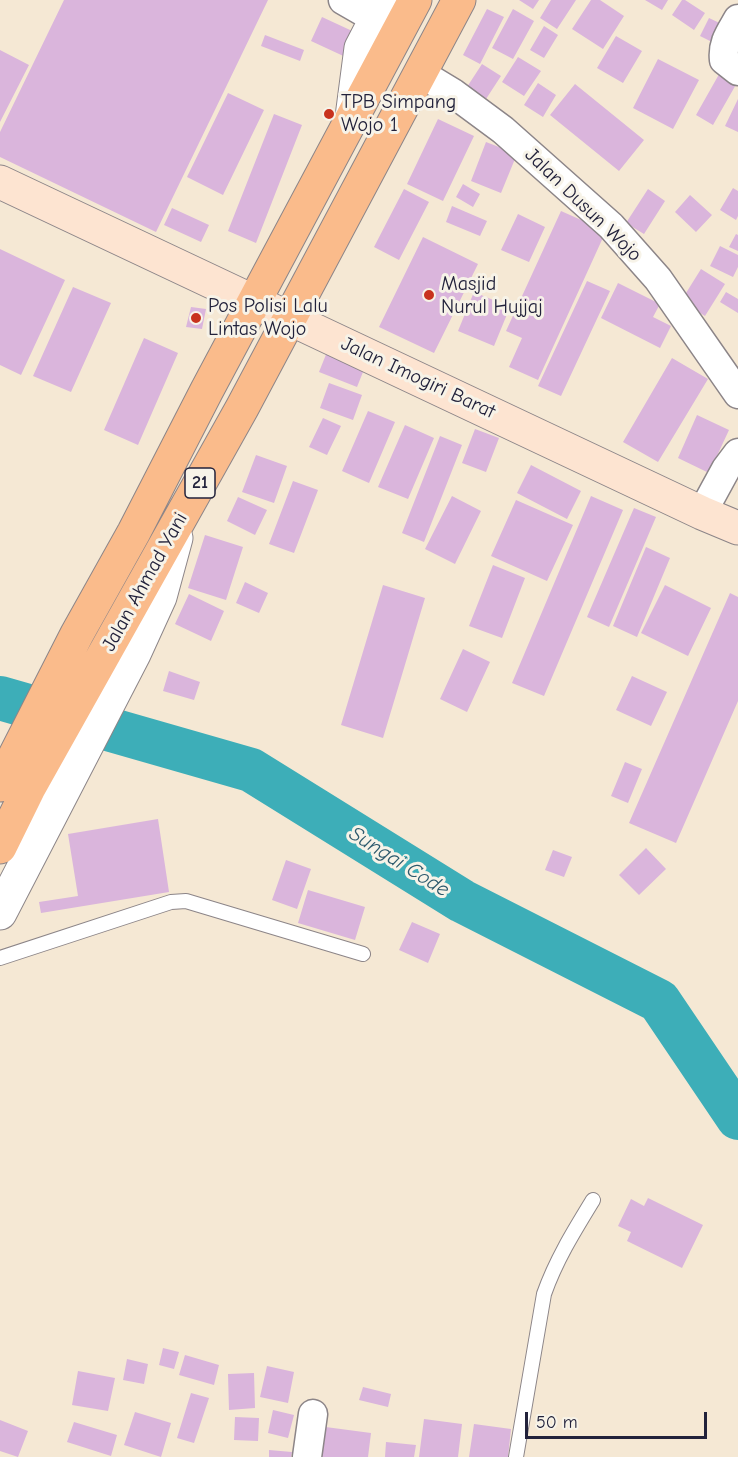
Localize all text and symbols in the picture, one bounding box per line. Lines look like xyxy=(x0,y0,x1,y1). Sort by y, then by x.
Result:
place label: TPB Simpang Wojo 1 xyxy=(341,90,456,137)
marker: TPB Simpang Wojo 1 xyxy=(322,107,336,121)
street label: Jalan Dusun Wojo xyxy=(520,143,646,267)
place label: Masjid Nurul Hujjaj xyxy=(441,272,543,319)
marker: Masjid Nurul Hujjaj xyxy=(422,288,436,302)
place label: Pos Polisi Lalu Lintas Wojo xyxy=(208,294,328,341)
marker: Pos Polisi Lalu Lintas Wojo xyxy=(189,311,203,325)
street label: Jalan Imogiri Barat xyxy=(337,332,499,424)
road number: 21 xyxy=(185,468,215,498)
street label: Jalan Ahmad Yani xyxy=(97,508,193,656)
water label: Sungai Code xyxy=(344,821,454,903)
scale bar xyxy=(528,1400,710,1438)
text: 50 m xyxy=(536,1412,578,1433)

